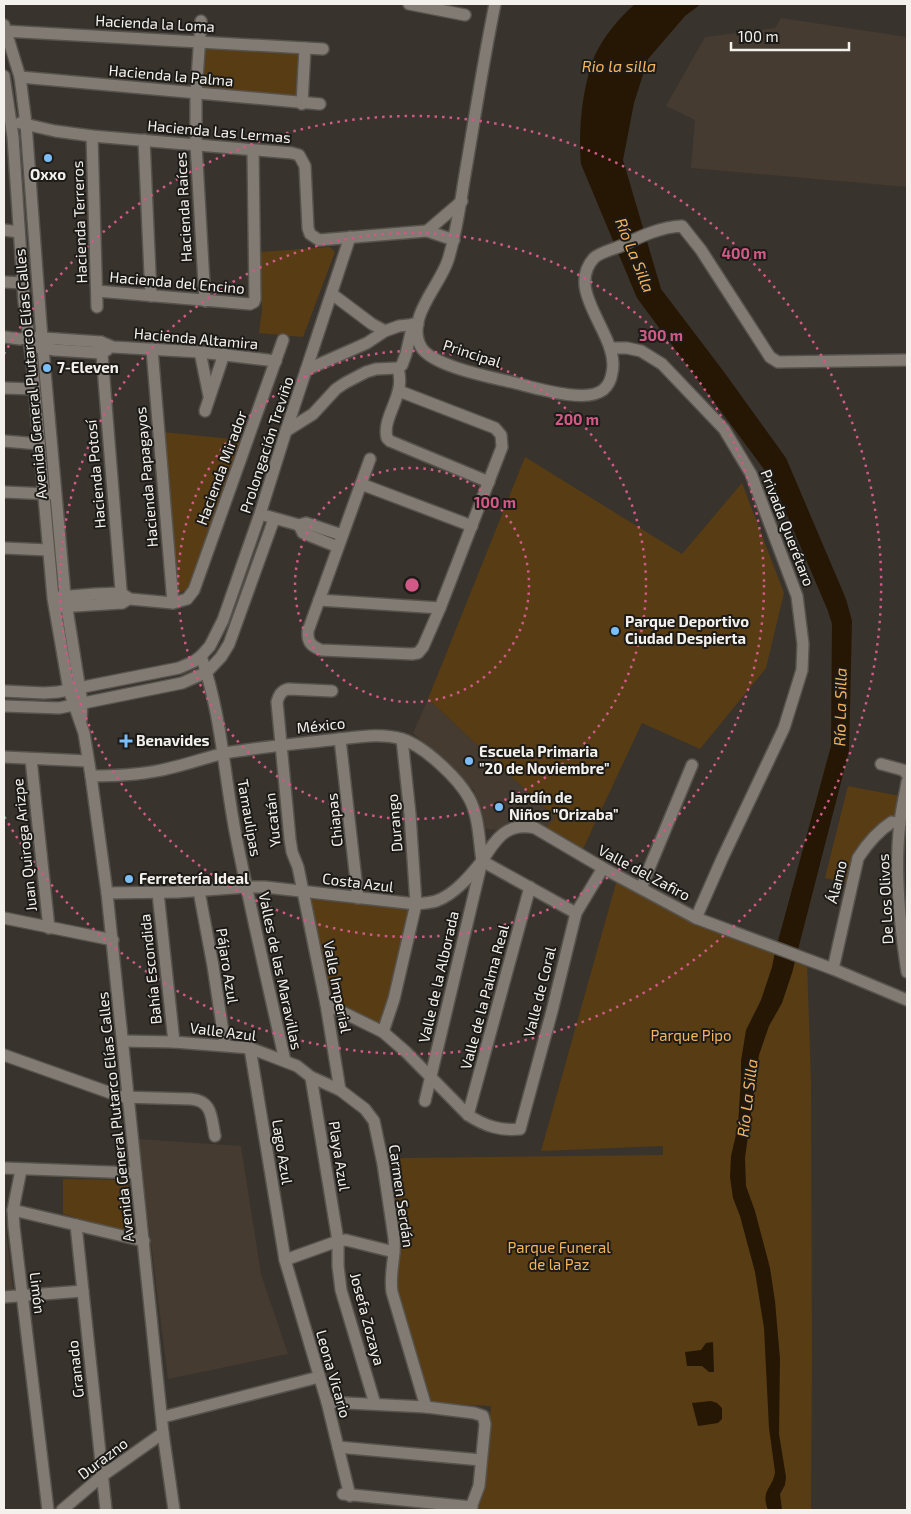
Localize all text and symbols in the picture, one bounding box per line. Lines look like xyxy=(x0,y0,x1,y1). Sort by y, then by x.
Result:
street label: Hacienda la Loma xyxy=(95,11,215,35)
scale bar xyxy=(731,20,848,52)
text: 100 m xyxy=(738,27,779,45)
water label: Rio la silla xyxy=(582,56,656,75)
street label: Hacienda la Palma xyxy=(108,61,234,89)
street label: Hacienda Las Lermas xyxy=(147,116,292,146)
street label: Hacienda Raíces xyxy=(171,151,195,263)
marker: Oxxo xyxy=(42,152,54,164)
street label: Hacienda Terreros xyxy=(68,160,90,284)
place label: Oxxo xyxy=(30,165,66,183)
water label: Río La Silla xyxy=(612,215,659,295)
text: 400 m xyxy=(722,244,766,262)
street label: Avenida General Plutarco Elías Calles xyxy=(10,248,50,500)
street label: Hacienda del Encino xyxy=(109,267,245,297)
street label: Hacienda Altamira xyxy=(133,324,259,352)
text: 300 m xyxy=(639,326,683,344)
street label: Principal xyxy=(441,335,504,371)
place label: 7-Eleven xyxy=(57,358,119,376)
marker: 7-Eleven xyxy=(41,362,53,374)
street label: Prolongación Treviño xyxy=(235,374,297,515)
street label: Hacienda Papagayos xyxy=(131,406,161,548)
street label: Hacienda Mirador xyxy=(192,408,250,527)
text: 200 m xyxy=(555,410,599,428)
street label: Hacienda Potosí xyxy=(81,418,109,529)
street label: Privada Querétaro xyxy=(756,467,818,589)
text: 100 m xyxy=(474,493,516,511)
centre of rings xyxy=(403,576,421,594)
place label: Parque Deportivo Ciudad Despierta xyxy=(625,612,749,647)
marker: Parque Deportivo Ciudad Despierta xyxy=(609,625,621,637)
water label: Río La Silla xyxy=(829,667,850,747)
street label: México xyxy=(296,714,346,736)
place label: Benavides xyxy=(136,731,210,749)
marker: Benavides xyxy=(120,735,132,747)
place label: Escuela Primaria "20 de Noviembre" xyxy=(479,742,610,777)
marker: Escuela Primaria "20 de Noviembre" xyxy=(463,755,475,767)
street label: Juan Quiroga Arizpe xyxy=(8,778,41,912)
street label: Tamaulipas xyxy=(234,778,266,858)
place label: Jardín de Niños "Orizaba" xyxy=(509,788,619,823)
street label: Yucatán xyxy=(260,792,284,848)
street label: Chiapas xyxy=(322,792,346,848)
street label: Durango xyxy=(382,793,406,853)
marker: Jardín de Niños "Orizaba" xyxy=(493,801,505,813)
street label: Valle del Zafiro xyxy=(595,840,694,904)
street label: De Los Olivos xyxy=(874,853,896,945)
street label: Álamo xyxy=(822,858,850,905)
place label: Ferretería Ideal xyxy=(139,869,249,887)
street label: Costa Azul xyxy=(321,869,395,895)
marker: Ferretería Ideal xyxy=(123,873,135,885)
street label: Valles de las Maravillas xyxy=(255,890,306,1051)
street label: Valle de la Alborada xyxy=(414,909,462,1045)
street label: Bahía Escondida xyxy=(135,913,165,1025)
street label: Valle de la Palma Real xyxy=(456,922,512,1071)
street label: Pájaro Azul xyxy=(212,927,243,1006)
street label: Valle Imperial xyxy=(320,939,356,1035)
street label: Valle de Coral xyxy=(519,944,559,1039)
street label: Avenida General Plutarco Elías Calles xyxy=(93,991,137,1243)
street label: Valle Azul xyxy=(189,1018,258,1044)
park label: Parque Pipo xyxy=(650,1026,732,1044)
water label: Río La Silla xyxy=(732,1058,761,1138)
street label: Lago Azul xyxy=(269,1118,297,1186)
street label: Playa Azul xyxy=(326,1120,354,1193)
street label: Carmen Serdán xyxy=(386,1143,418,1249)
park label: Parque Funeral de la Paz xyxy=(507,1238,611,1273)
street label: Josefa Zozaya xyxy=(347,1270,389,1367)
street label: Limón xyxy=(27,1271,49,1315)
street label: Leona Vicario xyxy=(313,1328,355,1420)
street label: Granado xyxy=(63,1339,87,1399)
street label: Durazno xyxy=(74,1434,131,1483)

